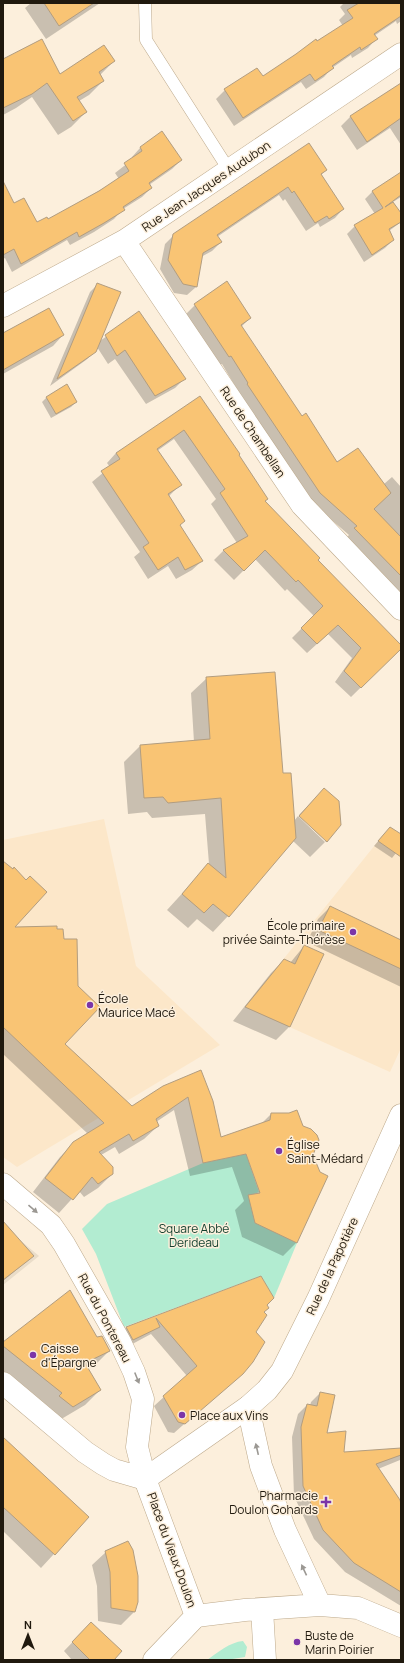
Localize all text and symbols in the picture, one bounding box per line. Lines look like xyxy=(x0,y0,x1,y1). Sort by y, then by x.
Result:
street label: Rue Jean Jacques Audubon xyxy=(138,136,274,236)
street label: Rue de Chambellan xyxy=(216,383,290,481)
place label: École primaire privée Sainte-Thérèse xyxy=(223,917,345,948)
marker: École primaire privée Sainte-Thérèse xyxy=(348,927,358,937)
place label: École Maurice Macé xyxy=(98,990,175,1021)
marker: École Maurice Macé xyxy=(85,1000,95,1010)
place label: Église Saint-Médard xyxy=(287,1136,363,1167)
marker: Église Saint-Médard xyxy=(274,1146,284,1156)
one-way arrow xyxy=(28,1204,38,1213)
street label: Rue de la Papotière xyxy=(302,1214,362,1318)
park label: Square Abbé Derideau xyxy=(159,1220,229,1251)
street label: Rue du Pontereau xyxy=(74,1270,136,1366)
place label: Caisse d'Épargne xyxy=(41,1340,97,1371)
marker: Caisse d'Épargne xyxy=(28,1350,38,1360)
one-way arrow xyxy=(134,1373,140,1384)
place label: Place aux Vins xyxy=(190,1407,268,1424)
marker: Place aux Vins xyxy=(177,1410,187,1420)
one-way arrow xyxy=(254,1443,260,1455)
place label: Pharmacie Doulon Gohards xyxy=(229,1487,318,1518)
street label: Place du Vieux Doulon xyxy=(143,1490,201,1610)
marker: Pharmacie Doulon Gohards xyxy=(321,1497,331,1507)
one-way arrow xyxy=(301,1565,307,1576)
north arrow xyxy=(8,1615,48,1655)
text: N xyxy=(24,1617,32,1632)
place label: Buste de Marin Poirier xyxy=(305,1627,375,1658)
marker: Buste de Marin Poirier xyxy=(292,1637,302,1647)

